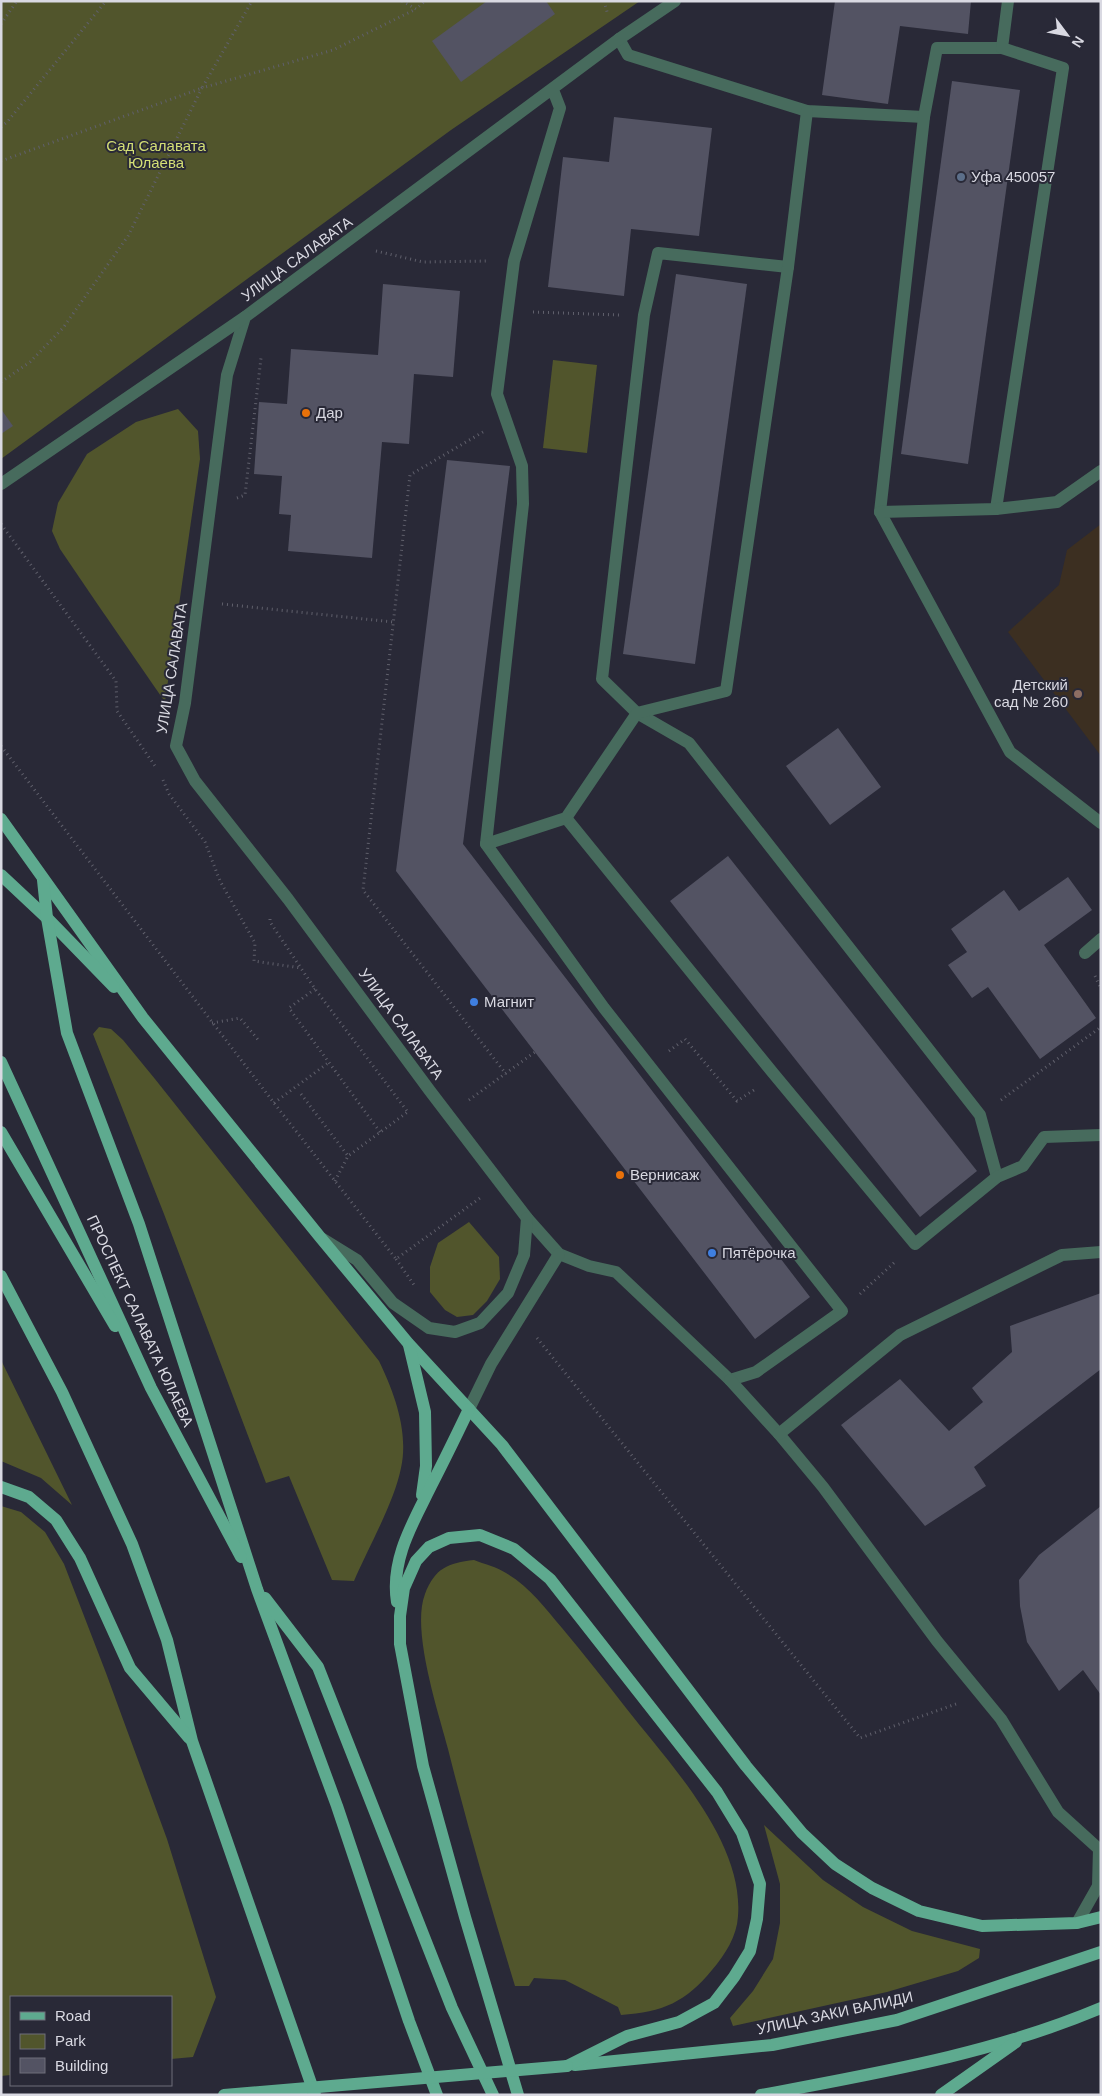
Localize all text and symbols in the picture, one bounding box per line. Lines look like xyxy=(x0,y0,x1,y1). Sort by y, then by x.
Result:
north arrow xyxy=(1042,10,1092,60)
text: N xyxy=(1069,33,1087,50)
park label: Сад Салавата Юлаева xyxy=(106,137,206,171)
place label: Уфа 450057 xyxy=(971,168,1055,185)
marker: Уфа 450057 xyxy=(955,171,967,183)
street label: УЛИЦА САЛАВАТА xyxy=(238,213,355,304)
place label: Дар xyxy=(316,404,343,421)
marker: Дар xyxy=(300,407,312,419)
street label: УЛИЦА САЛАВАТА xyxy=(153,601,190,735)
place label: Детский сад № 260 xyxy=(994,676,1068,710)
marker: Детский сад № 260 xyxy=(1072,688,1084,700)
street label: УЛИЦА САЛАВАТА xyxy=(356,965,447,1082)
place label: Магнит xyxy=(484,993,534,1010)
marker: Магнит xyxy=(468,996,480,1008)
place label: Вернисаж xyxy=(630,1166,699,1183)
marker: Вернисаж xyxy=(614,1169,626,1181)
street label: ПРОСПЕКТ САЛАВАТА ЮЛАЕВА xyxy=(84,1212,197,1429)
place label: Пятёрочка xyxy=(722,1244,796,1261)
marker: Пятёрочка xyxy=(706,1247,718,1259)
street label: УЛИЦА ЗАКИ ВАЛИДИ xyxy=(755,1988,914,2037)
legend xyxy=(10,1996,172,2086)
text: Road xyxy=(55,2007,91,2024)
text: Park xyxy=(55,2032,86,2049)
text: Building xyxy=(55,2057,108,2074)

